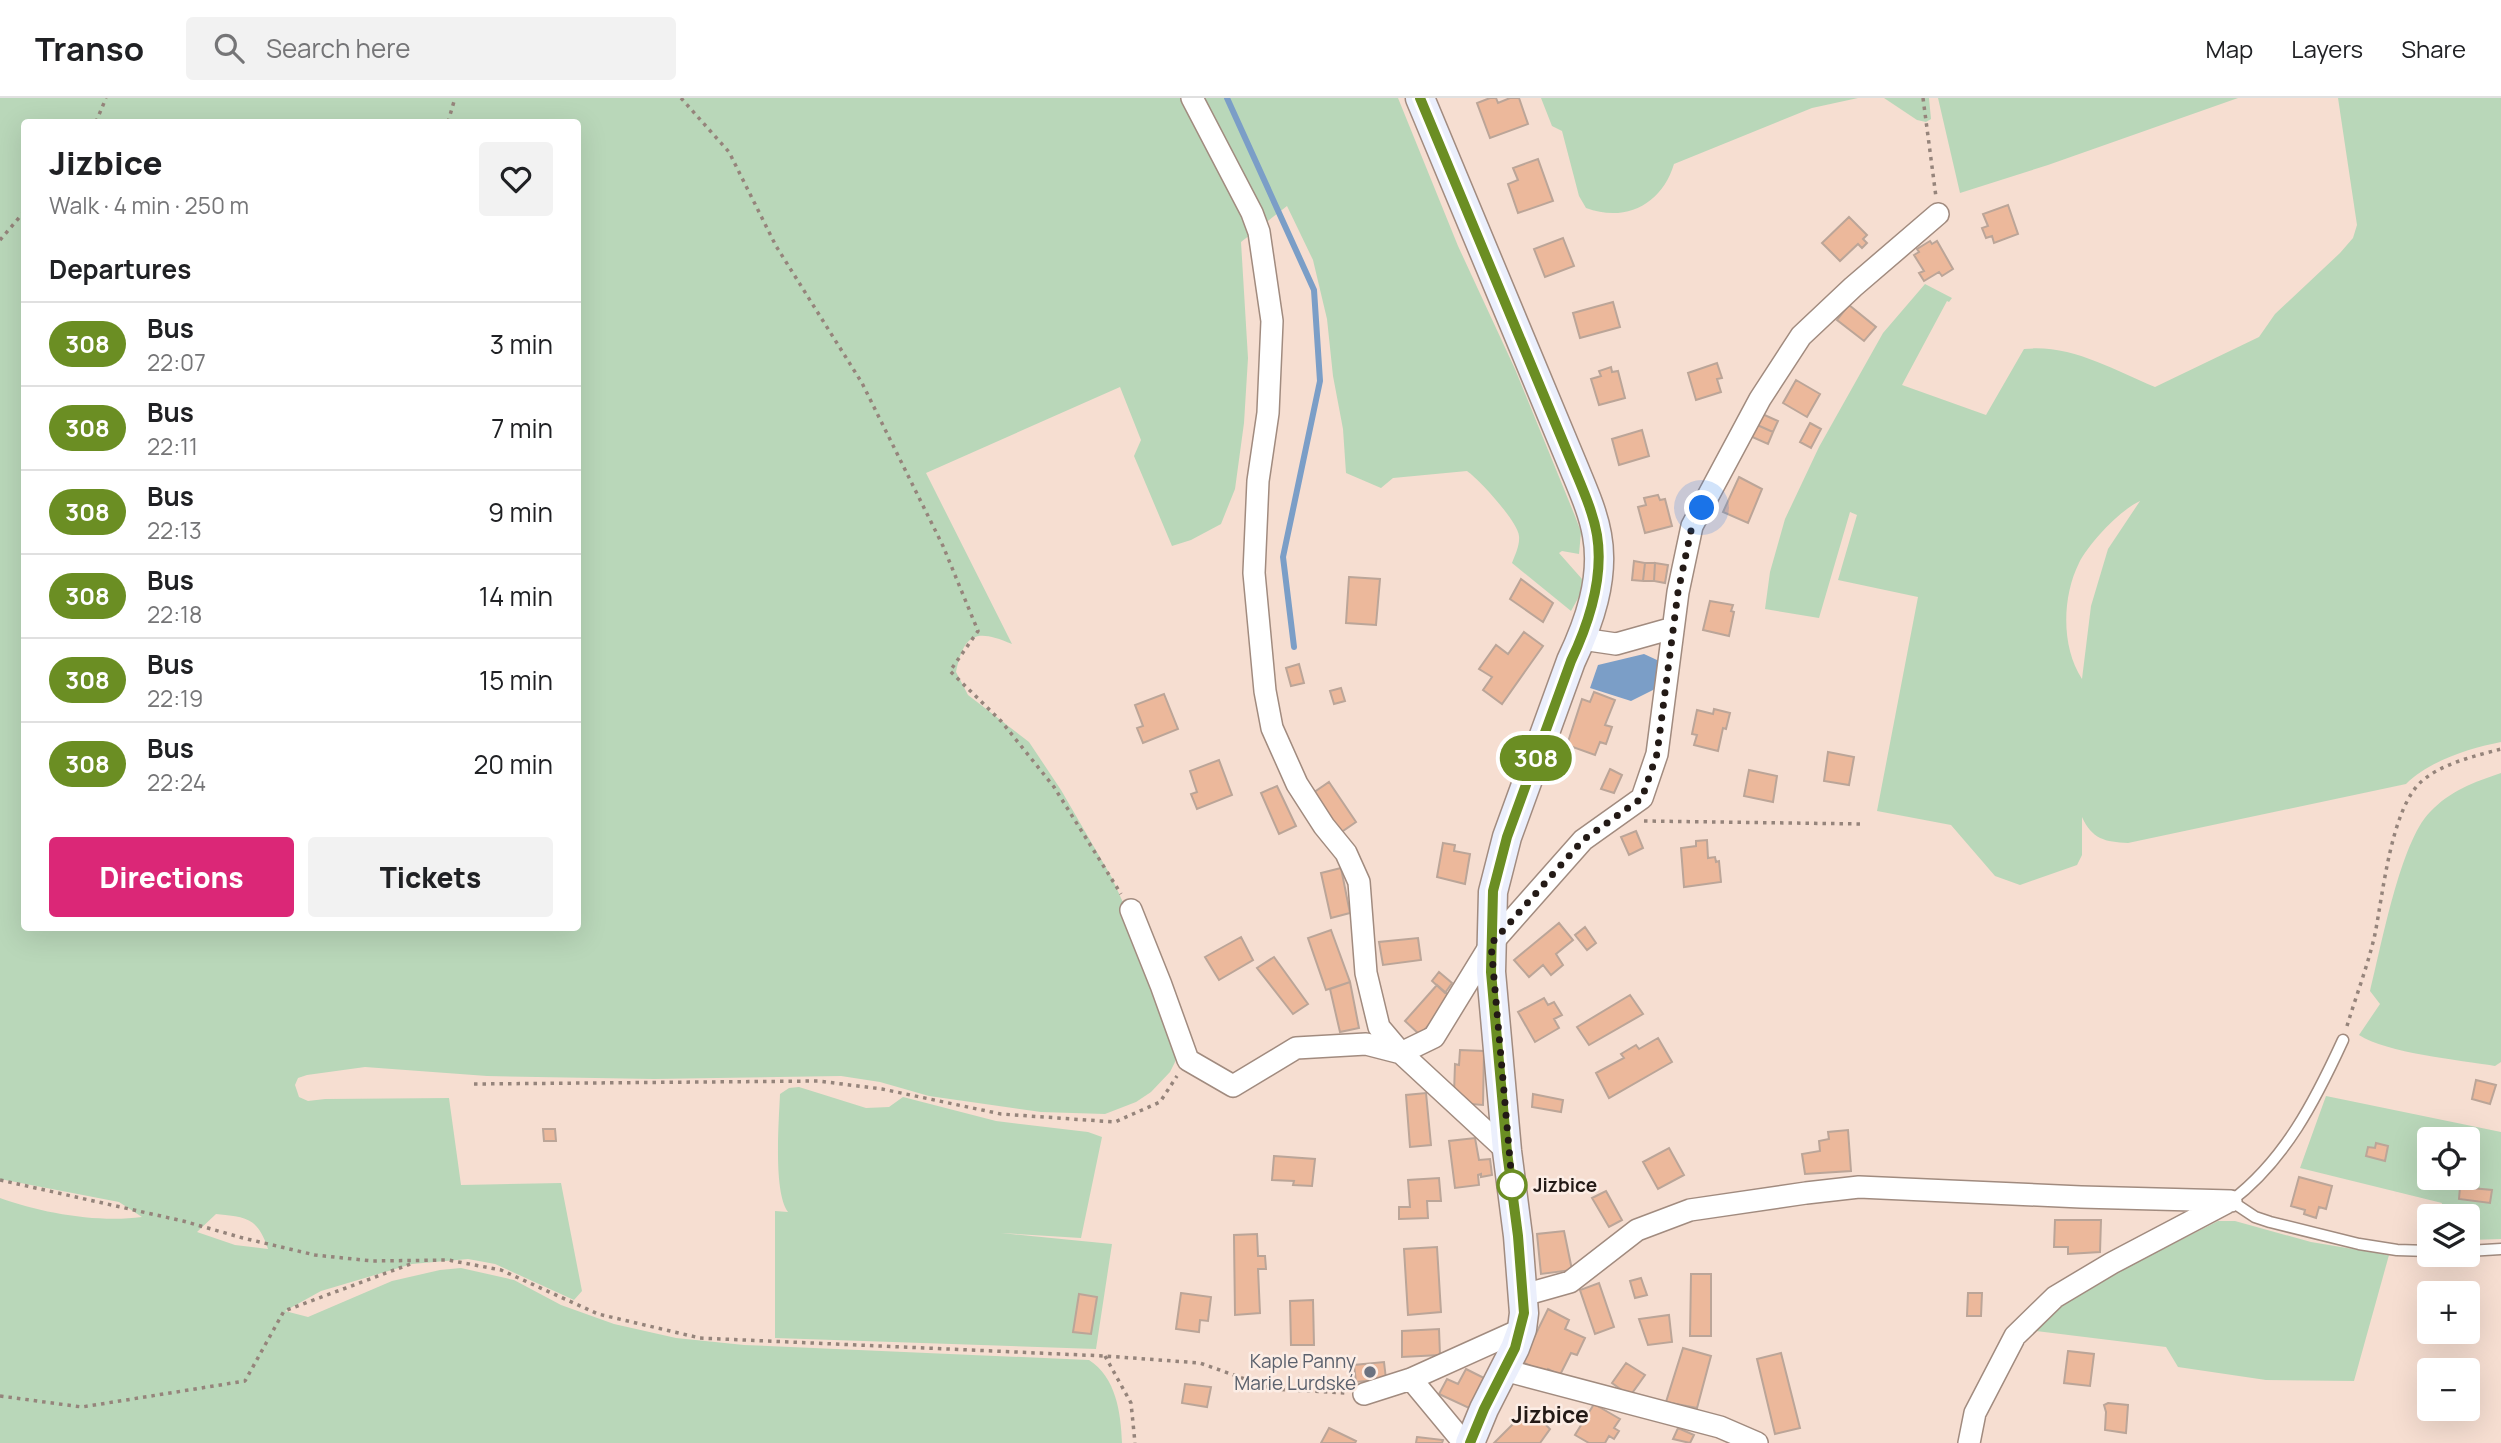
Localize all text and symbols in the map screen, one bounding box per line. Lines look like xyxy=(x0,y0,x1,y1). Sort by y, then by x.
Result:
search box xyxy=(186,17,676,80)
text: Transo xyxy=(35,26,144,71)
icon: search xyxy=(210,29,248,67)
text: Search here xyxy=(266,30,411,66)
text: Map xyxy=(2206,32,2253,65)
text: Layers xyxy=(2291,32,2363,65)
text: Share xyxy=(2401,32,2466,65)
text: Jizbice xyxy=(49,140,163,185)
button: heart xyxy=(479,142,553,216)
text: Walk · 4 min · 250 m xyxy=(49,189,249,221)
text: Departures xyxy=(49,251,191,287)
text: Bus xyxy=(147,310,194,346)
text: 3 min xyxy=(490,326,553,362)
text: 308 xyxy=(65,327,110,360)
text: 22:07 xyxy=(147,346,206,378)
text: Bus xyxy=(147,394,194,430)
text: 7 min xyxy=(491,410,553,446)
text: 308 xyxy=(65,411,110,444)
text: 22:11 xyxy=(147,430,198,462)
text: Bus xyxy=(147,478,194,514)
your location xyxy=(1684,490,1719,525)
text: 9 min xyxy=(488,494,553,530)
text: 308 xyxy=(65,495,110,528)
text: 22:13 xyxy=(147,514,202,546)
text: Bus xyxy=(147,562,194,598)
text: 14 min xyxy=(479,578,553,614)
text: 308 xyxy=(65,579,110,612)
text: 22:18 xyxy=(147,598,202,630)
text: Bus xyxy=(147,646,194,682)
text: 15 min xyxy=(479,662,553,698)
text: 308 xyxy=(65,663,110,696)
text: 22:19 xyxy=(147,682,203,714)
text: Bus xyxy=(147,730,194,766)
line badge: 308 xyxy=(1496,735,1576,781)
text: 308 xyxy=(1514,741,1558,774)
text: 20 min xyxy=(474,746,553,782)
text: 308 xyxy=(65,747,110,780)
text: 22:24 xyxy=(147,766,206,798)
button: Directions xyxy=(49,837,294,917)
button: Tickets xyxy=(308,837,553,917)
map controls xyxy=(2417,1127,2480,1421)
button: locate xyxy=(2417,1127,2480,1190)
marker: Jizbice xyxy=(1497,1170,1527,1200)
place label: Jizbice xyxy=(1533,1172,1597,1198)
button: layers xyxy=(2417,1204,2480,1267)
button: + xyxy=(2417,1281,2480,1344)
place label: Kaple Panny Marie Lurdské xyxy=(1234,1348,1356,1396)
button: − xyxy=(2417,1358,2480,1421)
marker: Kaple Panny Marie Lurdské xyxy=(1362,1364,1378,1380)
district label: Jizbice xyxy=(1511,1398,1589,1430)

